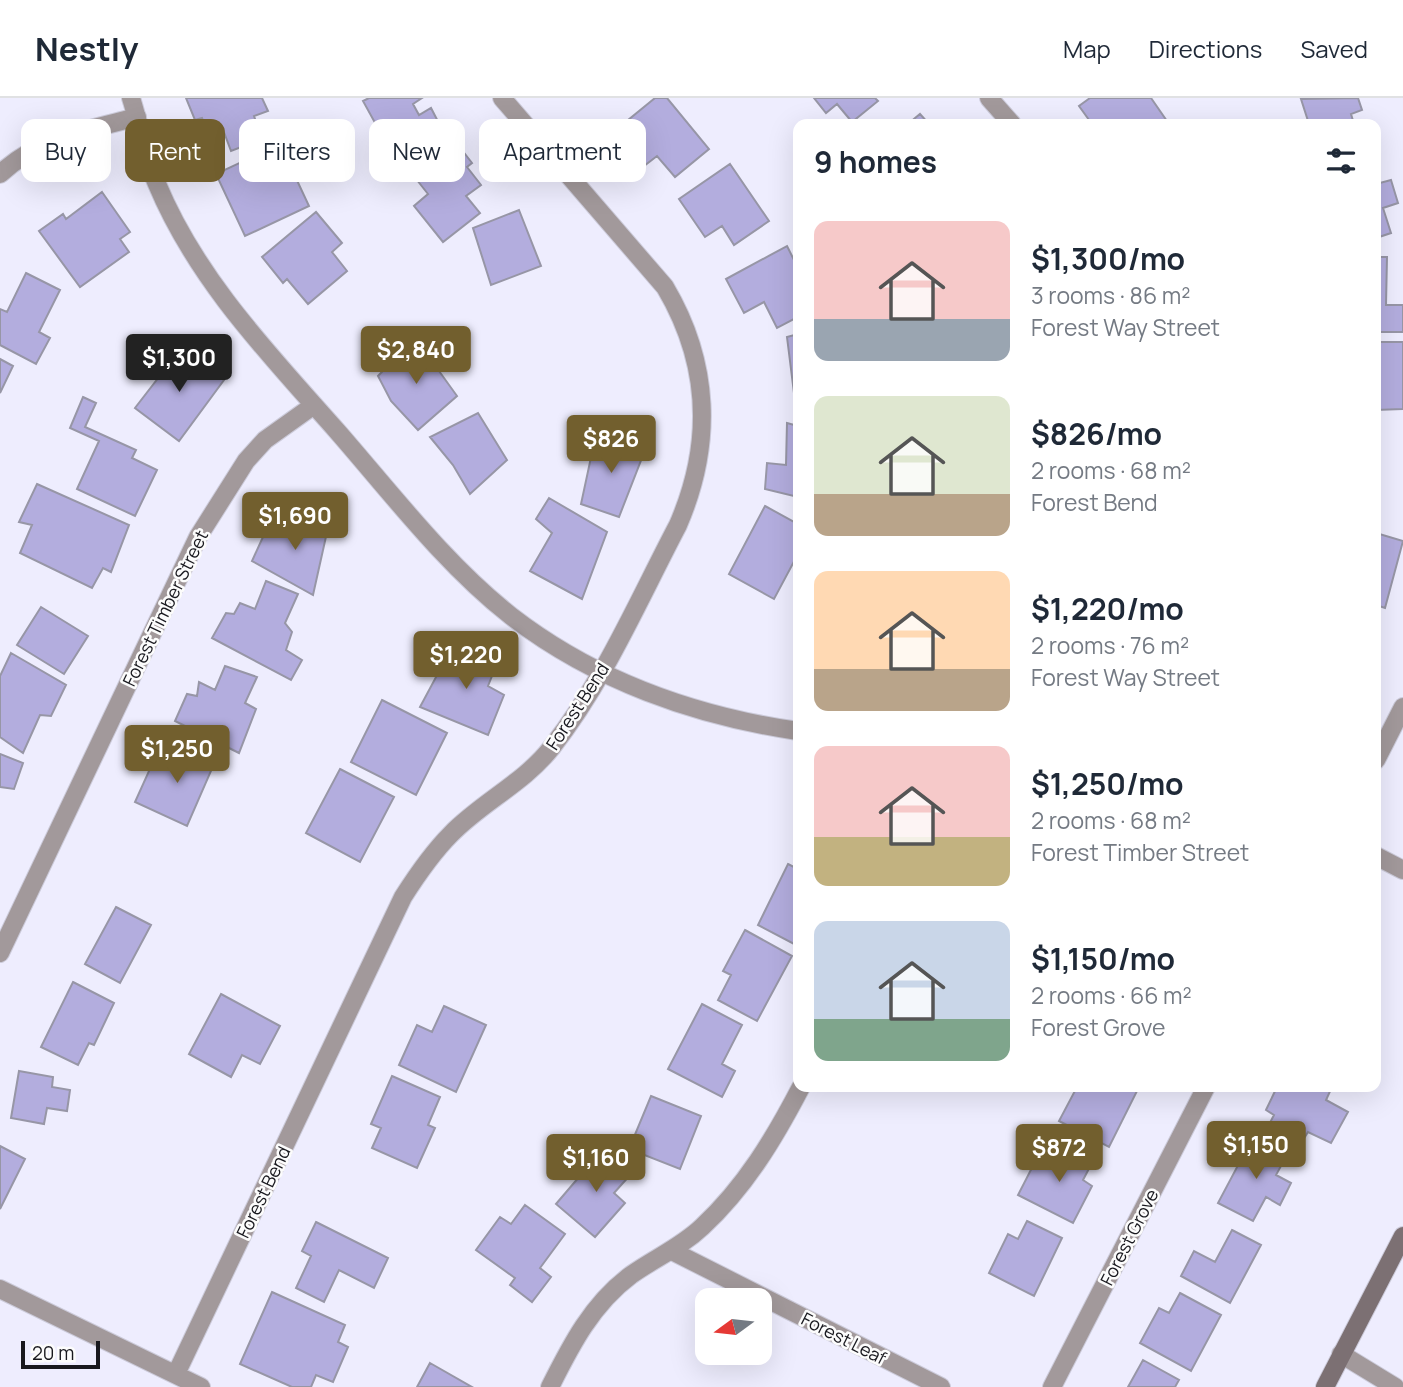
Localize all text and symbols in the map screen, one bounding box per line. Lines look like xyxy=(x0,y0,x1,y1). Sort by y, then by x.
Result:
text: Nestly xyxy=(35,26,138,71)
text: Map xyxy=(1063,32,1111,65)
text: Directions xyxy=(1149,32,1262,65)
text: Saved xyxy=(1300,32,1368,65)
chip: Buy xyxy=(21,119,111,182)
chip: Rent xyxy=(125,119,225,182)
chip: Filters xyxy=(239,119,355,182)
chip: New xyxy=(369,119,465,182)
chip: Apartment xyxy=(479,119,646,182)
text: 9 homes xyxy=(814,141,937,182)
icon: filters xyxy=(1322,142,1360,180)
text: $1,300/mo xyxy=(1031,238,1185,279)
icon: home xyxy=(870,249,954,333)
text: 3 rooms · 86 m² xyxy=(1031,279,1191,311)
text: Forest Way Street xyxy=(1031,311,1220,343)
pin: $2,840 xyxy=(359,327,473,386)
text: $2,840 xyxy=(377,333,455,365)
pin: $1,300 xyxy=(122,334,236,394)
text: $1,300 xyxy=(142,341,216,373)
text: $826/mo xyxy=(1031,413,1162,454)
pin: $826 xyxy=(570,416,652,475)
text: $826 xyxy=(583,422,639,454)
icon: home xyxy=(870,424,954,508)
text: 2 rooms · 68 m² xyxy=(1031,454,1191,486)
text: Forest Bend xyxy=(1031,486,1158,518)
pin: $1,690 xyxy=(238,492,352,552)
text: $1,690 xyxy=(258,499,332,531)
street label: Forest Timber Street xyxy=(117,526,213,690)
text: $1,220/mo xyxy=(1031,588,1184,629)
icon: home xyxy=(870,599,954,683)
text: 2 rooms · 76 m² xyxy=(1031,629,1189,661)
pin: $1,220 xyxy=(409,632,523,691)
text: $1,220 xyxy=(429,638,503,670)
street label: Forest Bend xyxy=(540,658,614,754)
text: Forest Way Street xyxy=(1031,661,1220,693)
pin: $1,250 xyxy=(120,726,234,785)
text: $1,250 xyxy=(141,732,213,764)
text: $1,250/mo xyxy=(1031,763,1183,804)
icon: home xyxy=(870,774,954,858)
text: 2 rooms · 68 m² xyxy=(1031,804,1191,836)
text: Forest Timber Street xyxy=(1031,836,1249,868)
text: $1,150/mo xyxy=(1031,938,1175,979)
icon: home xyxy=(870,949,954,1033)
text: 2 rooms · 66 m² xyxy=(1031,979,1192,1011)
text: Forest Grove xyxy=(1031,1011,1165,1043)
pin: $1,150 xyxy=(1199,1122,1313,1181)
pin: $872 xyxy=(1018,1124,1100,1184)
text: $1,150 xyxy=(1223,1128,1289,1160)
text: $872 xyxy=(1032,1131,1086,1163)
pin: $1,160 xyxy=(539,1134,653,1194)
text: $1,160 xyxy=(562,1141,630,1173)
street label: Forest Bend xyxy=(230,1142,296,1242)
street label: Forest Grove xyxy=(1094,1185,1164,1289)
north arrow xyxy=(695,1288,772,1365)
map controls xyxy=(695,1288,772,1365)
street label: Forest Leaf xyxy=(797,1306,891,1370)
scale bar xyxy=(21,1338,100,1370)
text: 20 m xyxy=(32,1340,74,1366)

